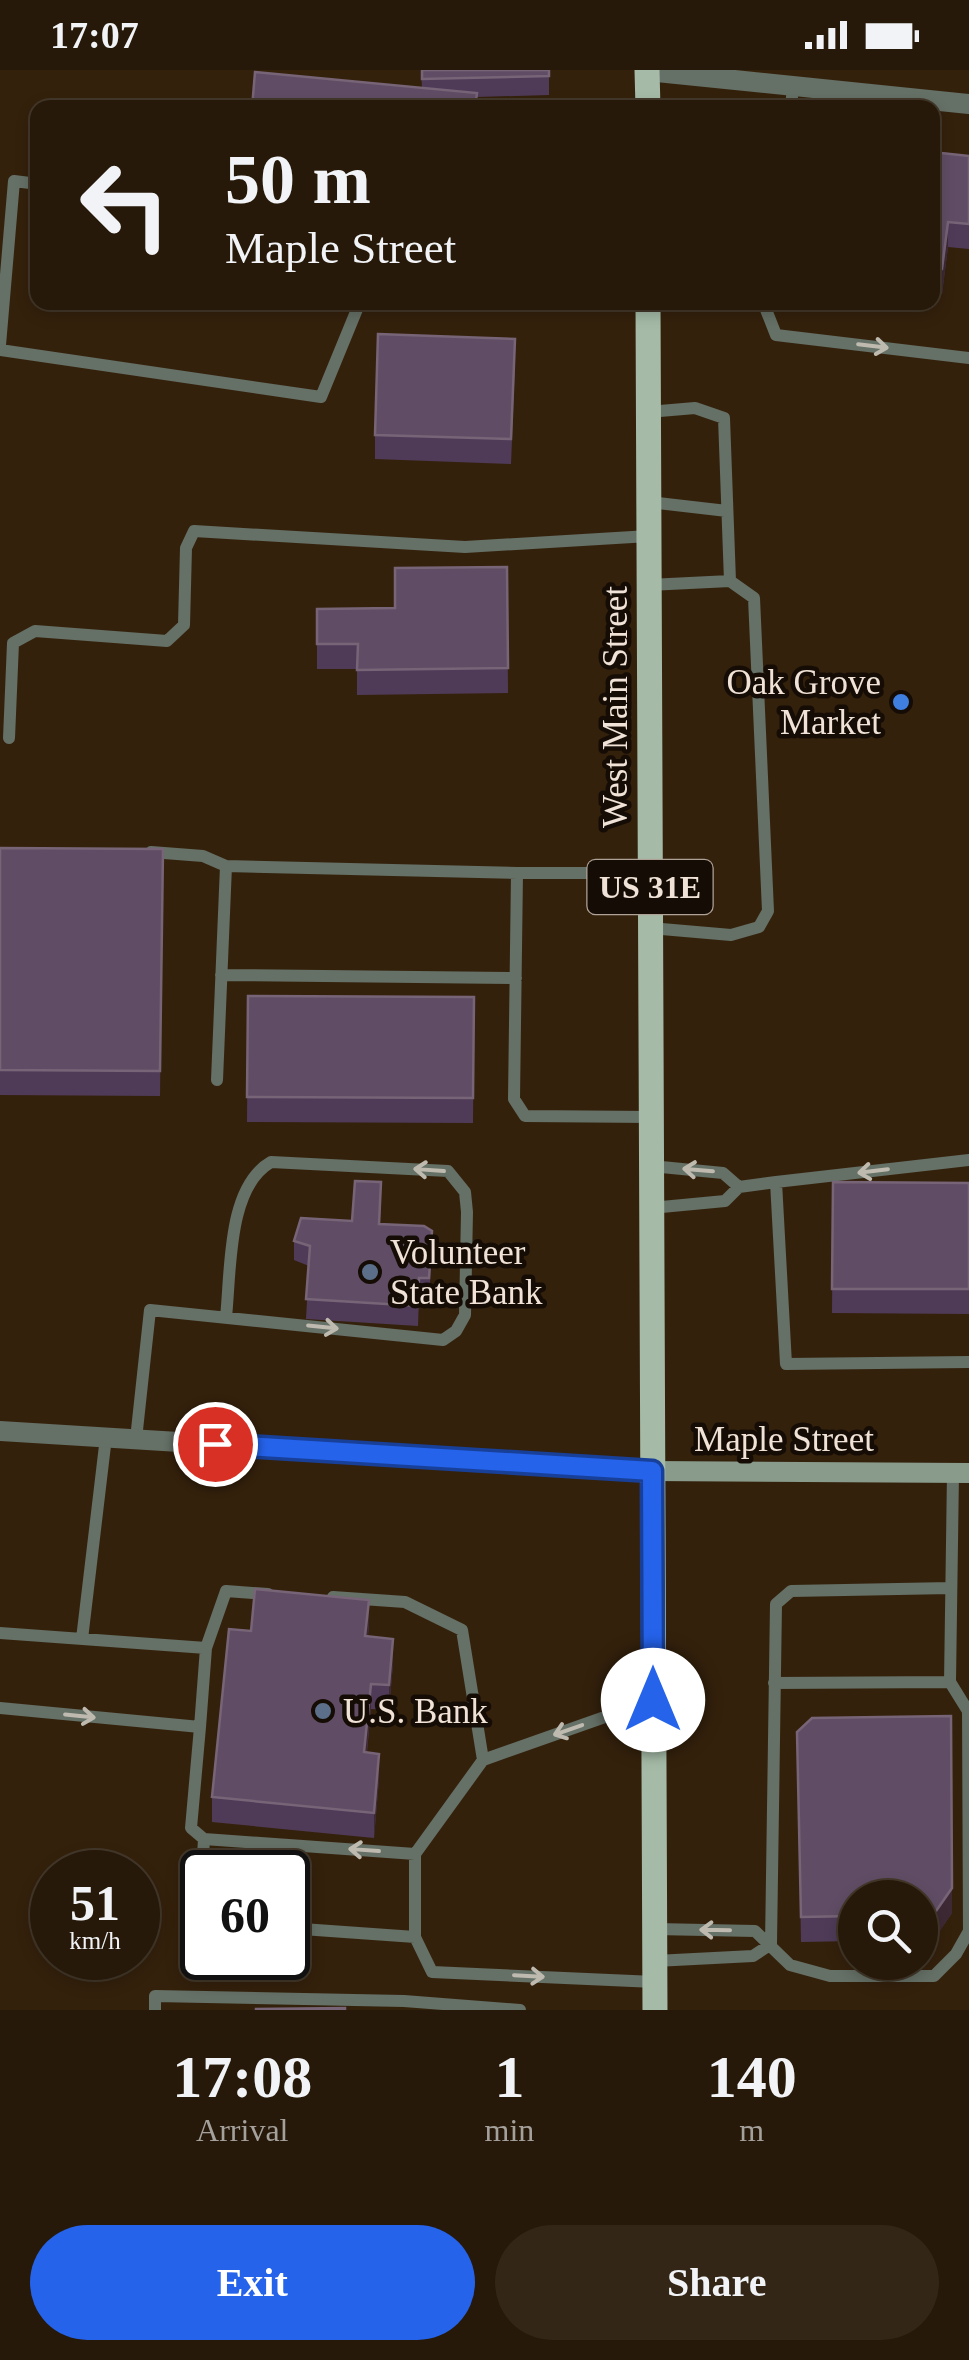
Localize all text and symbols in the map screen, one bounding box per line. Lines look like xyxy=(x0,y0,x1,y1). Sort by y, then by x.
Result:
text: 17:07 xyxy=(50,14,139,56)
icon: left xyxy=(60,140,190,270)
text: 50 m xyxy=(225,141,371,218)
text: Maple Street xyxy=(225,223,456,273)
one-way arrow xyxy=(856,337,888,356)
street label: West Main Street xyxy=(596,586,635,828)
place label: Oak Grove Market xyxy=(726,663,881,742)
marker: Oak Grove Market xyxy=(890,691,912,713)
road number: US 31E xyxy=(588,860,712,914)
one-way arrow xyxy=(413,1160,445,1179)
one-way arrow xyxy=(682,1161,714,1180)
one-way arrow xyxy=(857,1162,889,1181)
place label: Volunteer State Bank xyxy=(390,1233,543,1312)
marker: Volunteer State Bank xyxy=(359,1261,381,1283)
one-way arrow xyxy=(306,1318,338,1337)
pin xyxy=(173,1402,258,1487)
icon: arrive xyxy=(188,1417,243,1472)
street label: Maple Street xyxy=(694,1420,874,1459)
position arrow xyxy=(601,1648,705,1752)
place label: U.S. Bank xyxy=(343,1692,488,1731)
marker: U.S. Bank xyxy=(312,1700,334,1722)
one-way arrow xyxy=(64,1707,96,1726)
one-way arrow xyxy=(554,1722,585,1740)
one-way arrow xyxy=(348,1841,380,1860)
speed limit sign: 60 xyxy=(180,1850,310,1980)
text: 51 xyxy=(70,1875,120,1931)
map controls xyxy=(838,1880,938,1980)
button: search xyxy=(838,1880,938,1980)
one-way arrow xyxy=(700,1921,732,1940)
text: km/h xyxy=(69,1927,121,1954)
one-way arrow xyxy=(513,1967,545,1986)
text: 17:08 xyxy=(172,2044,312,2110)
text: 1 xyxy=(494,2044,524,2110)
text: 140 xyxy=(707,2044,797,2110)
text: Arrival xyxy=(196,2112,288,2148)
text: min xyxy=(485,2112,534,2148)
text: m xyxy=(739,2112,764,2148)
button: Exit xyxy=(30,2225,475,2340)
button: Share xyxy=(495,2225,939,2340)

